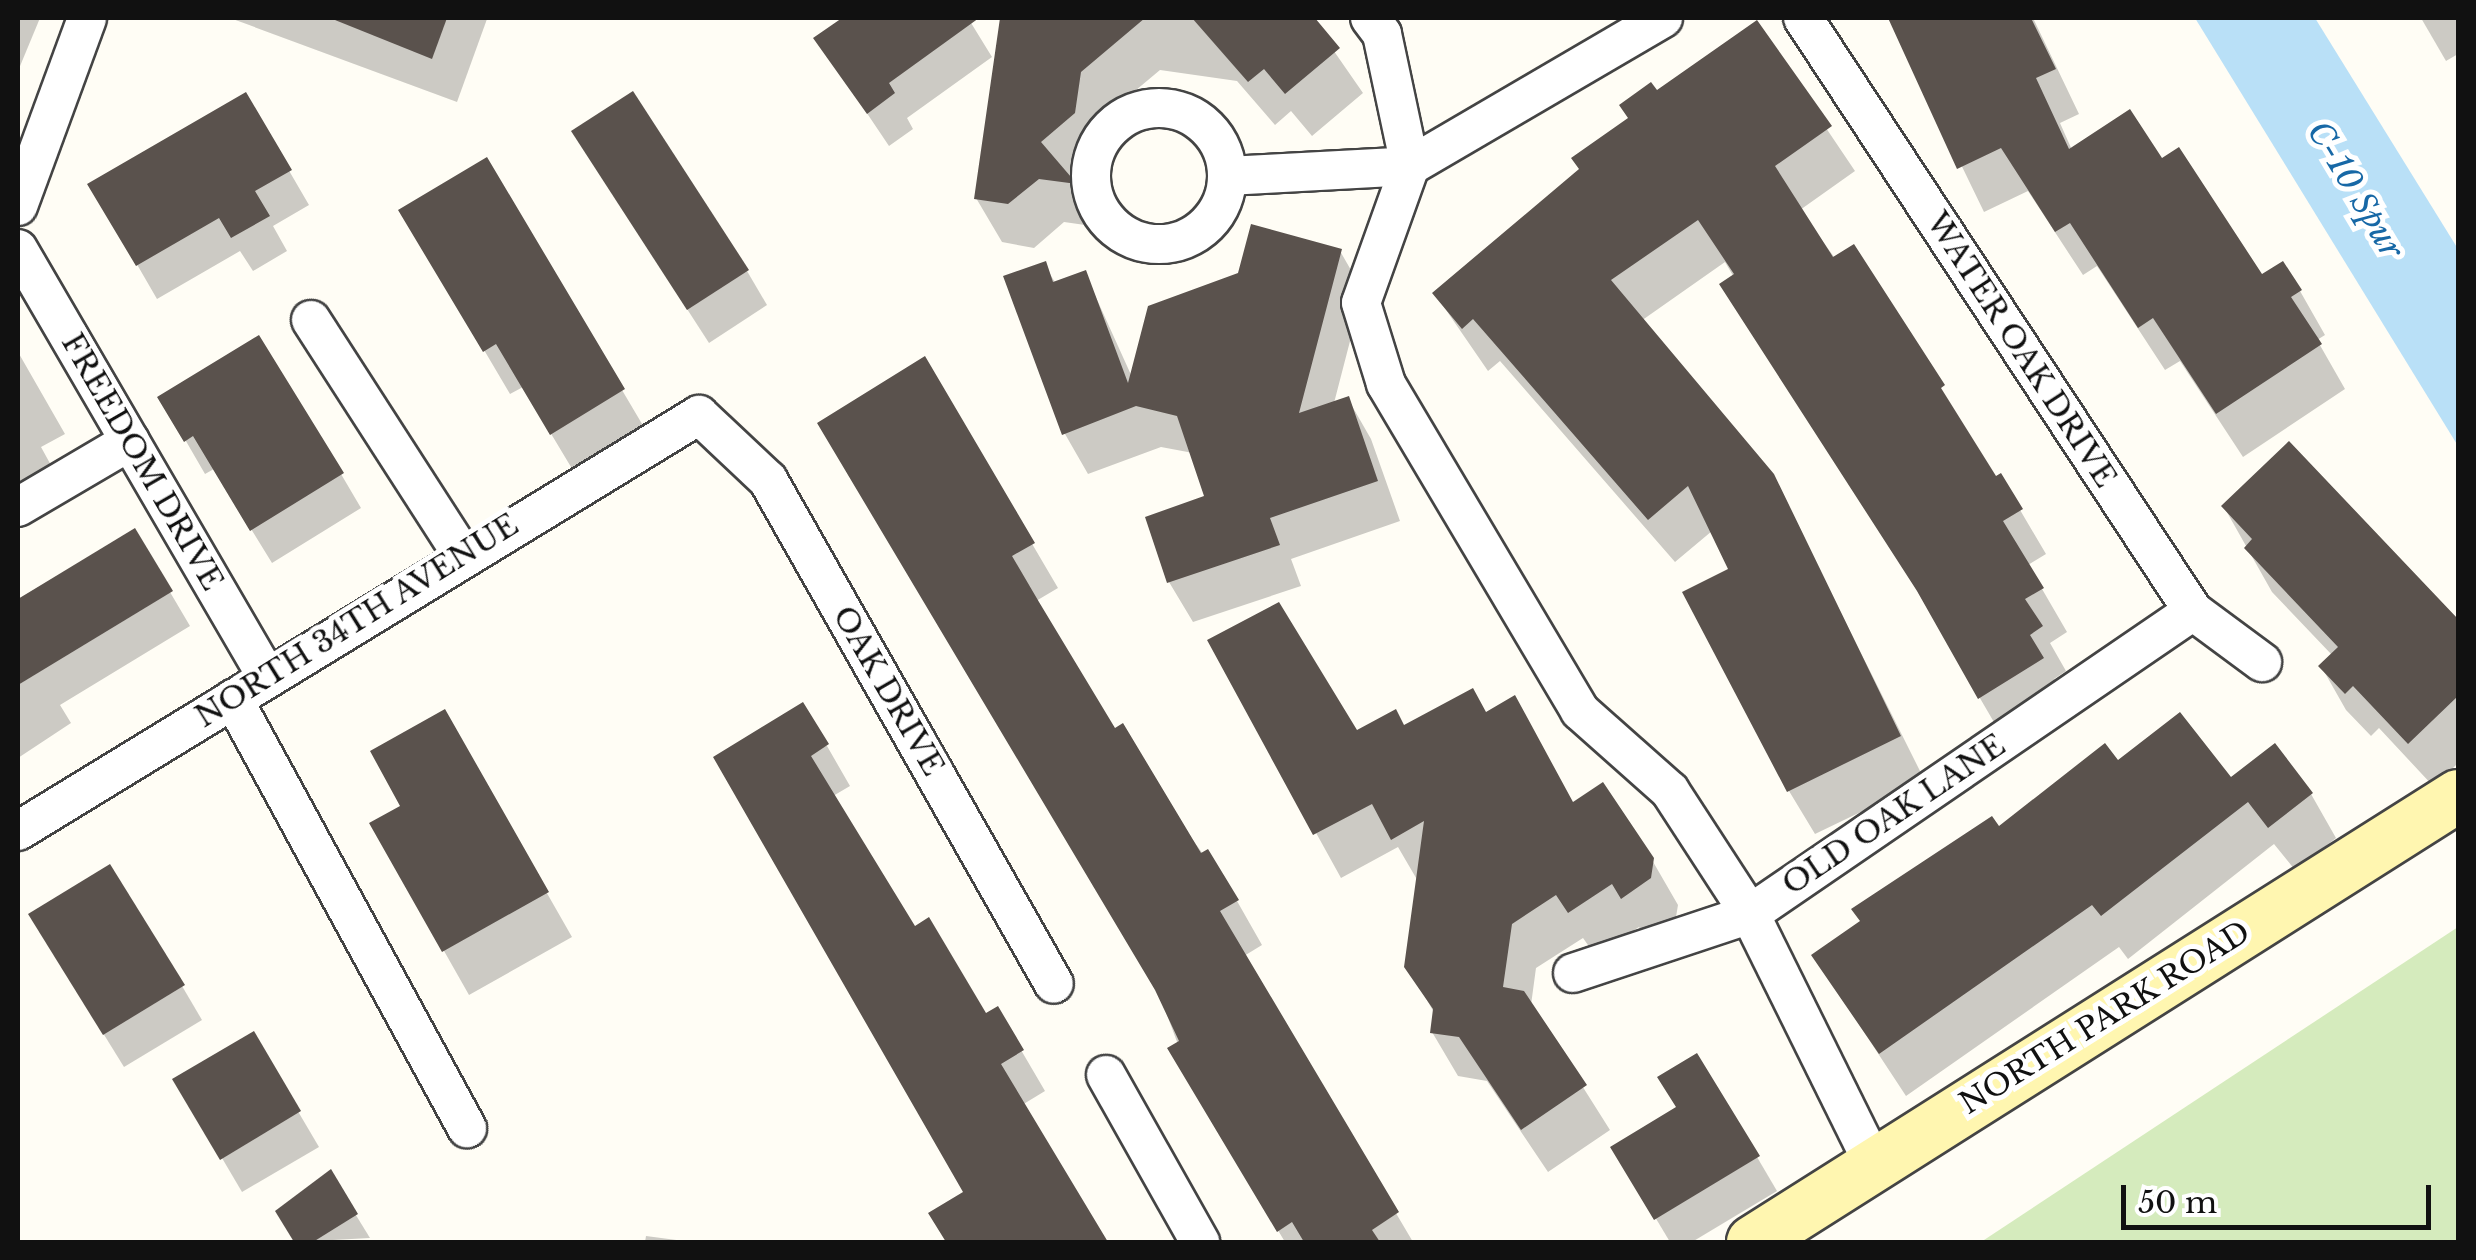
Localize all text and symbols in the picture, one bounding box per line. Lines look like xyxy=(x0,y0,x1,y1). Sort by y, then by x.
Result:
water label: C-10 Spur xyxy=(2299,115,2411,265)
street label: WATER OAK DRIVE xyxy=(1918,205,2124,495)
street label: FREEDOM DRIVE xyxy=(54,327,230,597)
street label: NORTH 34TH AVENUE xyxy=(189,506,525,736)
street label: OAK DRIVE xyxy=(825,600,951,782)
street label: OLD OAK LANE xyxy=(1776,727,2012,903)
street label: NORTH PARK ROAD xyxy=(1953,914,2257,1122)
scale bar xyxy=(2126,1165,2436,1227)
text: 50 m xyxy=(2138,1184,2217,1221)

